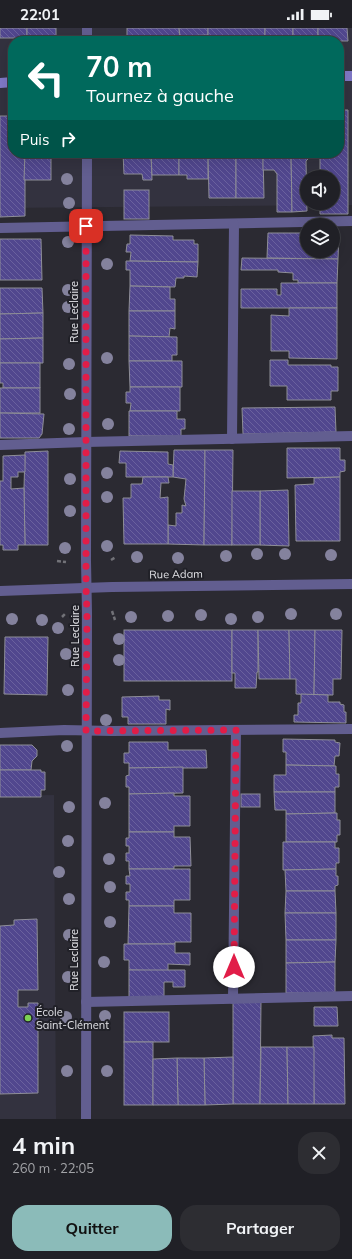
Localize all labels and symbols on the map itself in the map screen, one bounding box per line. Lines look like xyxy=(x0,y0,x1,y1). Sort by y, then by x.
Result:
pin xyxy=(69,209,103,243)
street label: Rue Leclaire xyxy=(67,281,81,343)
street label: Rue Adam xyxy=(149,567,203,581)
street label: Rue Leclaire xyxy=(68,605,82,667)
street label: Rue Leclaire xyxy=(67,929,81,991)
position arrow xyxy=(213,946,255,988)
place label: École Saint-Clément xyxy=(36,1005,109,1032)
marker: École Saint-Clément xyxy=(23,1013,33,1023)

